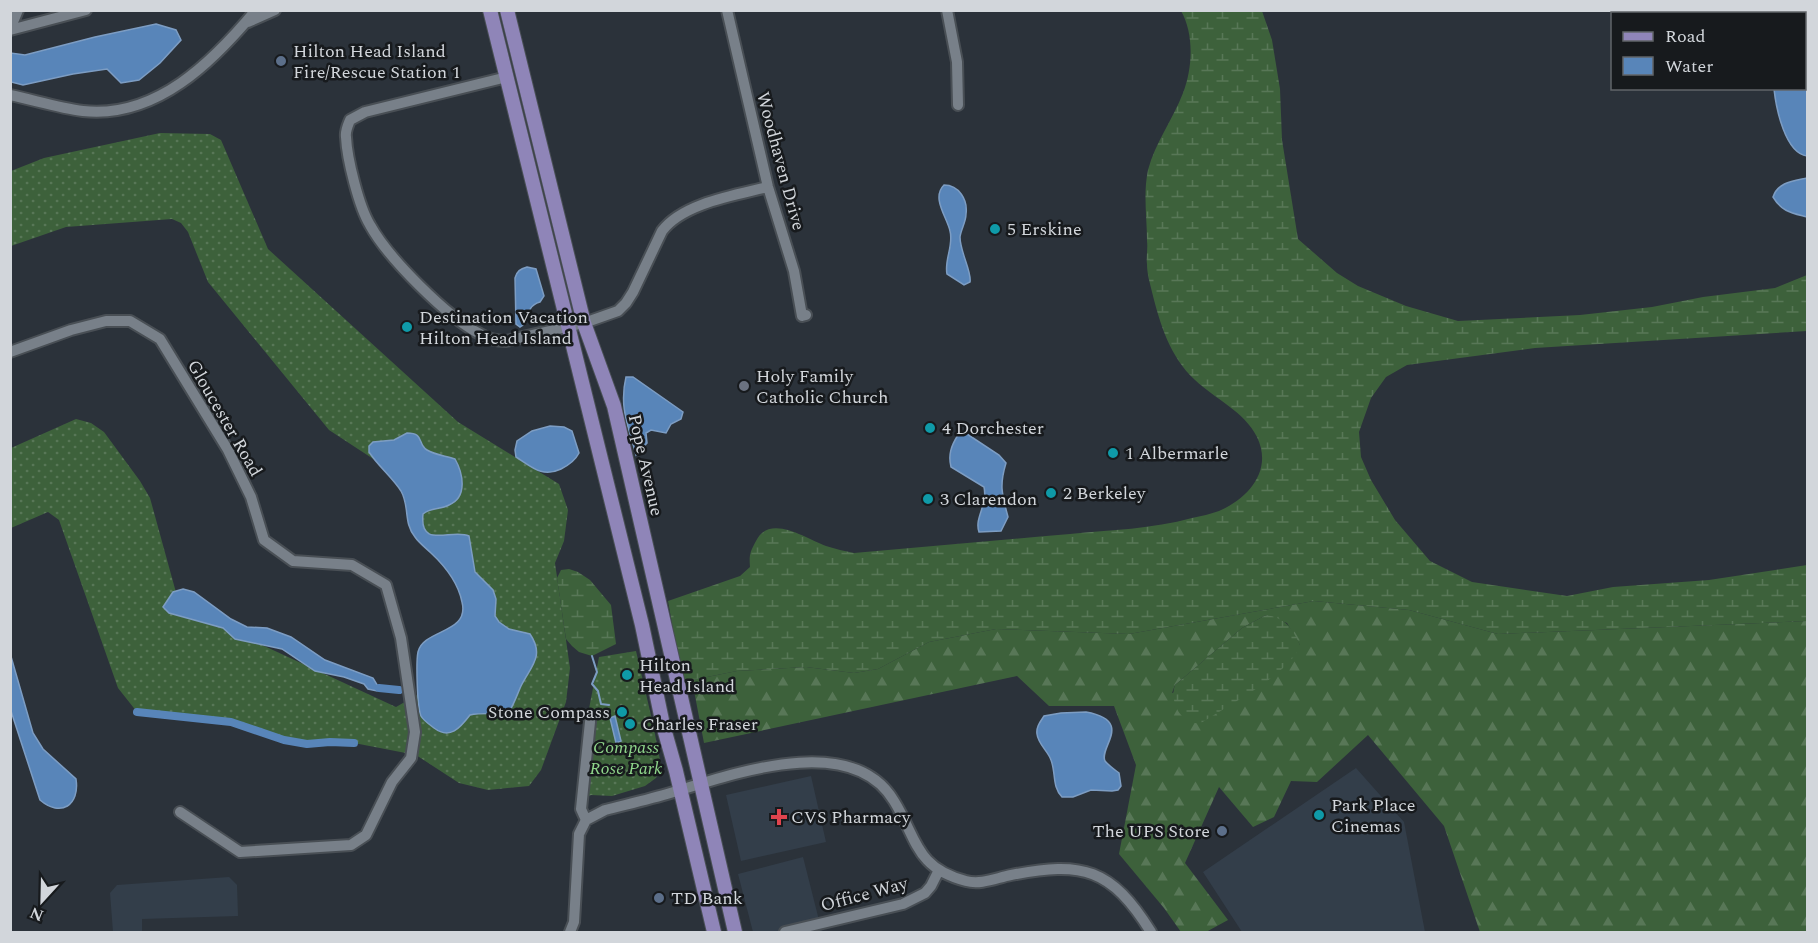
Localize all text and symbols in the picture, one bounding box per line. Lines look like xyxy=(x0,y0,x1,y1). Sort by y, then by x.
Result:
legend xyxy=(1611,12,1806,90)
text: Road xyxy=(1665,23,1706,50)
place label: Hilton Head Island Fire/Rescue Station 1 xyxy=(293,38,461,86)
text: Water xyxy=(1665,53,1713,80)
marker: Hilton Head Island Fire/Rescue Station 1 xyxy=(274,54,288,68)
street label: Woodhaven Drive xyxy=(749,89,812,233)
place label: 5 Erskine xyxy=(1007,216,1082,243)
marker: 5 Erskine xyxy=(988,222,1002,236)
place label: Destination Vacation Hilton Head Island xyxy=(419,304,588,352)
marker: Destination Vacation Hilton Head Island xyxy=(400,320,414,334)
street label: Gloucester Road xyxy=(180,355,269,482)
place label: Holy Family Catholic Church xyxy=(756,363,888,411)
marker: Holy Family Catholic Church xyxy=(737,379,751,393)
street label: Pope Avenue xyxy=(621,412,670,519)
place label: 4 Dorchester xyxy=(942,415,1044,442)
marker: 4 Dorchester xyxy=(923,421,937,435)
place label: 1 Albermarle xyxy=(1125,440,1228,467)
marker: 1 Albermarle xyxy=(1106,446,1120,460)
place label: 2 Berkeley xyxy=(1063,480,1147,507)
place label: 3 Clarendon xyxy=(940,486,1037,513)
marker: 2 Berkeley xyxy=(1044,486,1058,500)
marker: 3 Clarendon xyxy=(921,492,935,506)
place label: Hilton Head Island xyxy=(639,652,735,700)
marker: Hilton Head Island xyxy=(620,668,634,682)
place label: Stone Compass xyxy=(488,699,610,726)
marker: Stone Compass xyxy=(615,705,629,719)
place label: Charles Fraser xyxy=(642,711,758,738)
marker: Charles Fraser xyxy=(623,717,637,731)
park label: Compass Rose Park xyxy=(590,734,663,782)
place label: Park Place Cinemas xyxy=(1331,792,1416,840)
place label: CVS Pharmacy xyxy=(791,804,912,831)
marker: Park Place Cinemas xyxy=(1312,808,1326,822)
marker: CVS Pharmacy xyxy=(772,810,786,824)
place label: The UPS Store xyxy=(1092,818,1210,845)
marker: The UPS Store xyxy=(1215,824,1229,838)
street label: Office Way xyxy=(818,870,912,919)
north arrow xyxy=(12,871,72,931)
place label: TD Bank xyxy=(671,885,743,912)
marker: TD Bank xyxy=(652,891,666,905)
text: N xyxy=(26,900,47,928)

